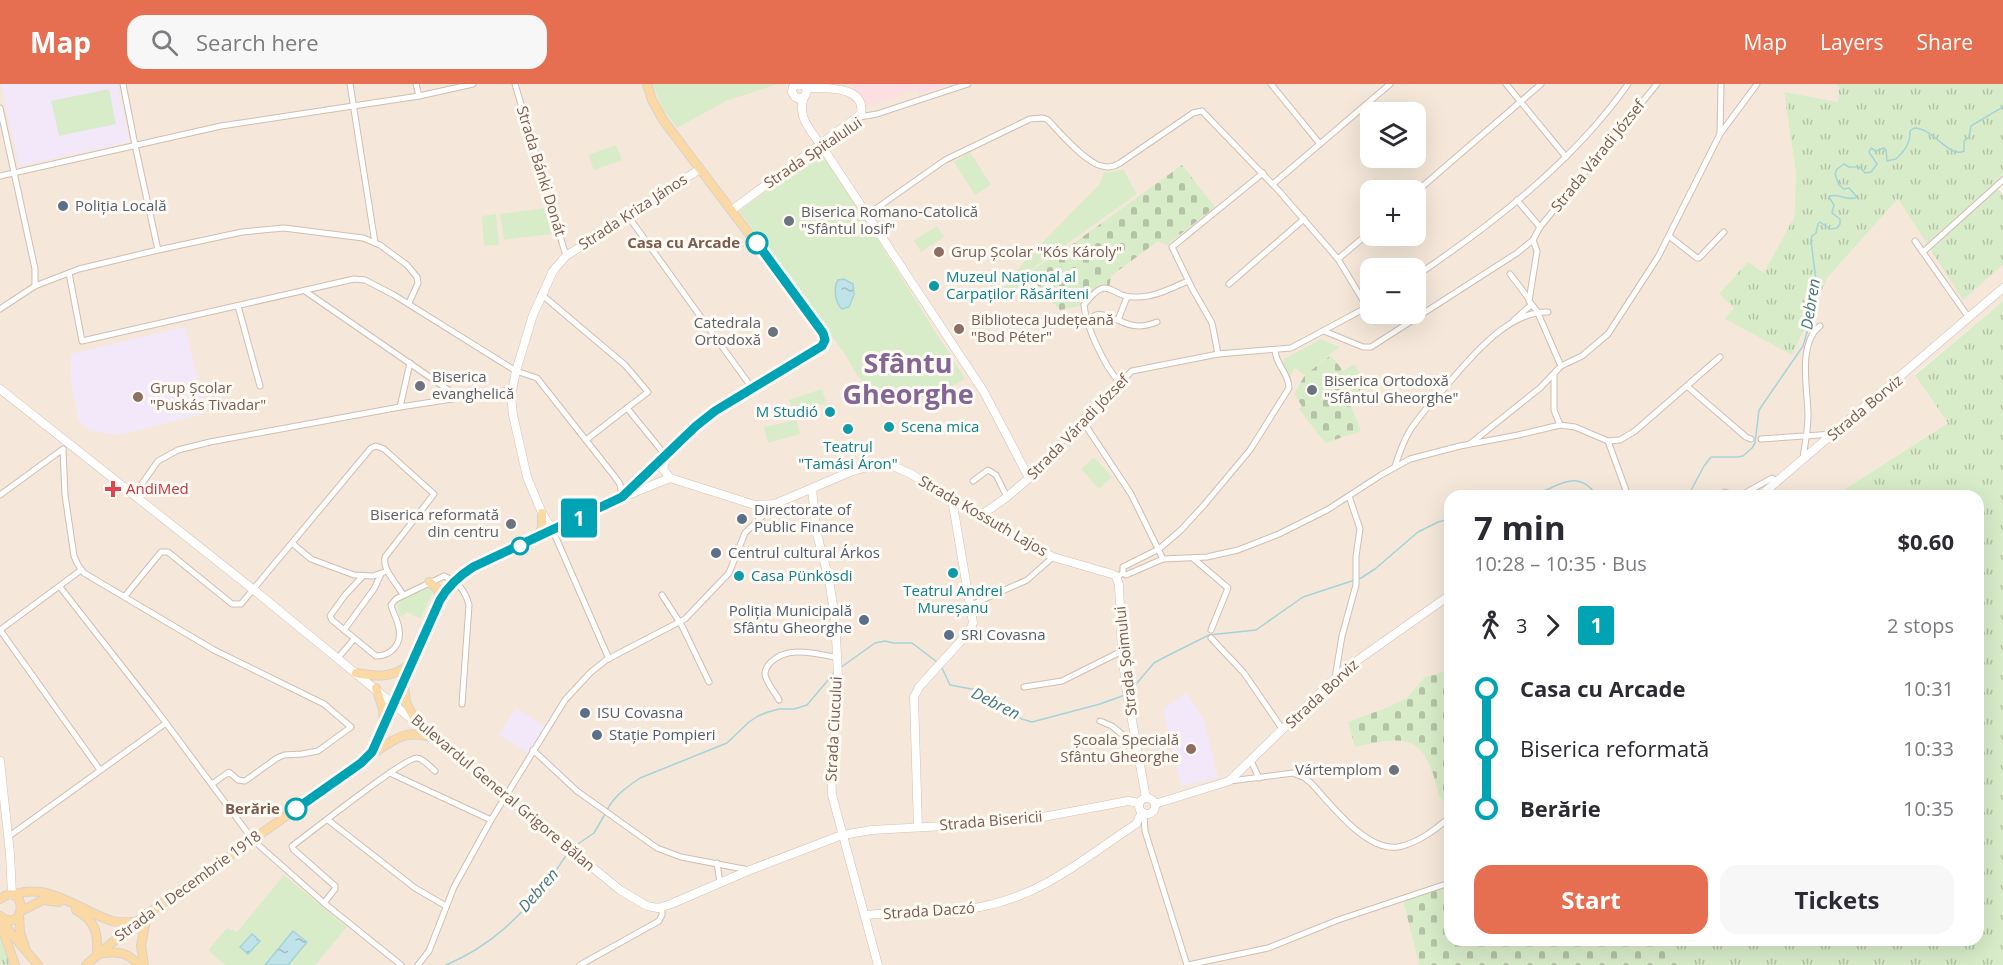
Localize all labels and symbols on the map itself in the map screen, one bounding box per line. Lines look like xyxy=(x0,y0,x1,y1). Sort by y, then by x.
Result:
street label: Strada Váradi József xyxy=(1546,94,1649,216)
street label: Strada Bánki Donát xyxy=(513,103,571,238)
street label: Strada Spitalului xyxy=(760,112,865,192)
street label: Strada Kriza János xyxy=(574,169,691,254)
place label: Poliția Locală xyxy=(75,195,166,215)
marker: Poliția Locală xyxy=(56,199,70,213)
place label: Biserica Romano-Catolică "Sfântul Iosif" xyxy=(801,201,978,238)
marker: Biserica Romano-Catolică "Sfântul Iosif" xyxy=(782,214,796,228)
place label: Casa cu Arcade xyxy=(627,232,740,252)
marker: Casa cu Arcade xyxy=(746,232,768,254)
place label: Grup Școlar "Kós Károly" xyxy=(951,241,1122,261)
marker: Grup Școlar "Kós Károly" xyxy=(932,245,946,259)
place label: Muzeul Național al Carpaților Răsăriteni xyxy=(946,266,1089,303)
water label: Debren xyxy=(1795,277,1825,331)
marker: Muzeul Național al Carpaților Răsăriteni xyxy=(927,279,941,293)
place label: Biblioteca Județeană "Bod Péter" xyxy=(971,309,1114,346)
place label: Catedrala Ortodoxă xyxy=(694,312,761,349)
marker: Biblioteca Județeană "Bod Péter" xyxy=(952,322,966,336)
marker: Catedrala Ortodoxă xyxy=(766,325,780,339)
district label: Sfântu Gheorghe xyxy=(842,344,974,412)
place label: Biserica evanghelică xyxy=(432,366,514,403)
street label: Strada Váradi József xyxy=(1022,369,1133,483)
place label: Biserica Ortodoxă "Sfântul Gheorghe" xyxy=(1324,370,1458,407)
street label: Strada Borviz xyxy=(1822,370,1906,445)
place label: Grup Școlar "Puskás Tivadar" xyxy=(150,377,266,414)
marker: Biserica evanghelică xyxy=(413,379,427,393)
marker: Biserica Ortodoxă "Sfântul Gheorghe" xyxy=(1305,383,1319,397)
marker: Grup Școlar "Puskás Tivadar" xyxy=(131,390,145,404)
place label: M Studió xyxy=(756,401,818,421)
marker: M Studió xyxy=(823,405,837,419)
place label: Scena mica xyxy=(901,416,979,436)
marker: Scena mica xyxy=(882,420,896,434)
marker: Teatrul "Tamási Áron" xyxy=(841,422,855,436)
place label: Teatrul "Tamási Áron" xyxy=(798,436,898,473)
street label: Strada Kossuth Lajos xyxy=(915,470,1052,560)
place label: AndiMed xyxy=(126,478,189,498)
marker: AndiMed xyxy=(104,480,122,498)
line badge: 1 xyxy=(560,498,598,538)
place label: Directorate of Public Finance xyxy=(754,499,854,536)
place label: Biserica reformată din centru xyxy=(370,504,499,541)
marker: Directorate of Public Finance xyxy=(735,512,749,526)
marker: Biserica reformată din centru xyxy=(504,517,518,531)
unlabelled marker xyxy=(511,537,529,555)
place label: Centrul cultural Árkos xyxy=(728,542,880,562)
marker: Centrul cultural Árkos xyxy=(709,546,723,560)
place label: Casa Pünkösdi xyxy=(751,565,853,585)
marker: Teatrul Andrei Mureșanu xyxy=(946,566,960,580)
marker: Casa Pünkösdi xyxy=(732,569,746,583)
place label: Teatrul Andrei Mureșanu xyxy=(903,580,1003,617)
place label: Poliția Municipală Sfântu Gheorghe xyxy=(729,600,852,637)
street label: Strada Șoimului xyxy=(1109,605,1141,717)
marker: Poliția Municipală Sfântu Gheorghe xyxy=(857,613,871,627)
place label: SRI Covasna xyxy=(961,624,1046,644)
marker: SRI Covasna xyxy=(942,628,956,642)
street label: Strada Borviz xyxy=(1281,654,1362,732)
street label: Strada Ciucului xyxy=(820,676,846,782)
water label: Debren xyxy=(968,682,1024,724)
place label: ISU Covasna xyxy=(597,702,683,722)
marker: ISU Covasna xyxy=(578,706,592,720)
street label: Bulevardul General Grigore Bălan xyxy=(408,709,600,875)
place label: Stație Pompieri xyxy=(609,724,716,744)
marker: Stație Pompieri xyxy=(590,728,604,742)
place label: Școala Specială Sfântu Gheorghe xyxy=(1060,729,1179,766)
marker: Școala Specială Sfântu Gheorghe xyxy=(1184,742,1198,756)
place label: Vártemplom xyxy=(1295,759,1382,779)
marker: Vártemplom xyxy=(1387,763,1401,777)
place label: Berărie xyxy=(225,798,280,818)
marker: Berărie xyxy=(285,798,307,820)
street label: Strada Bisericii xyxy=(939,806,1043,834)
street label: Strada 1 Decembrie 1918 xyxy=(110,825,265,945)
water label: Debren xyxy=(513,863,563,917)
street label: Strada Daczó xyxy=(882,897,975,923)

